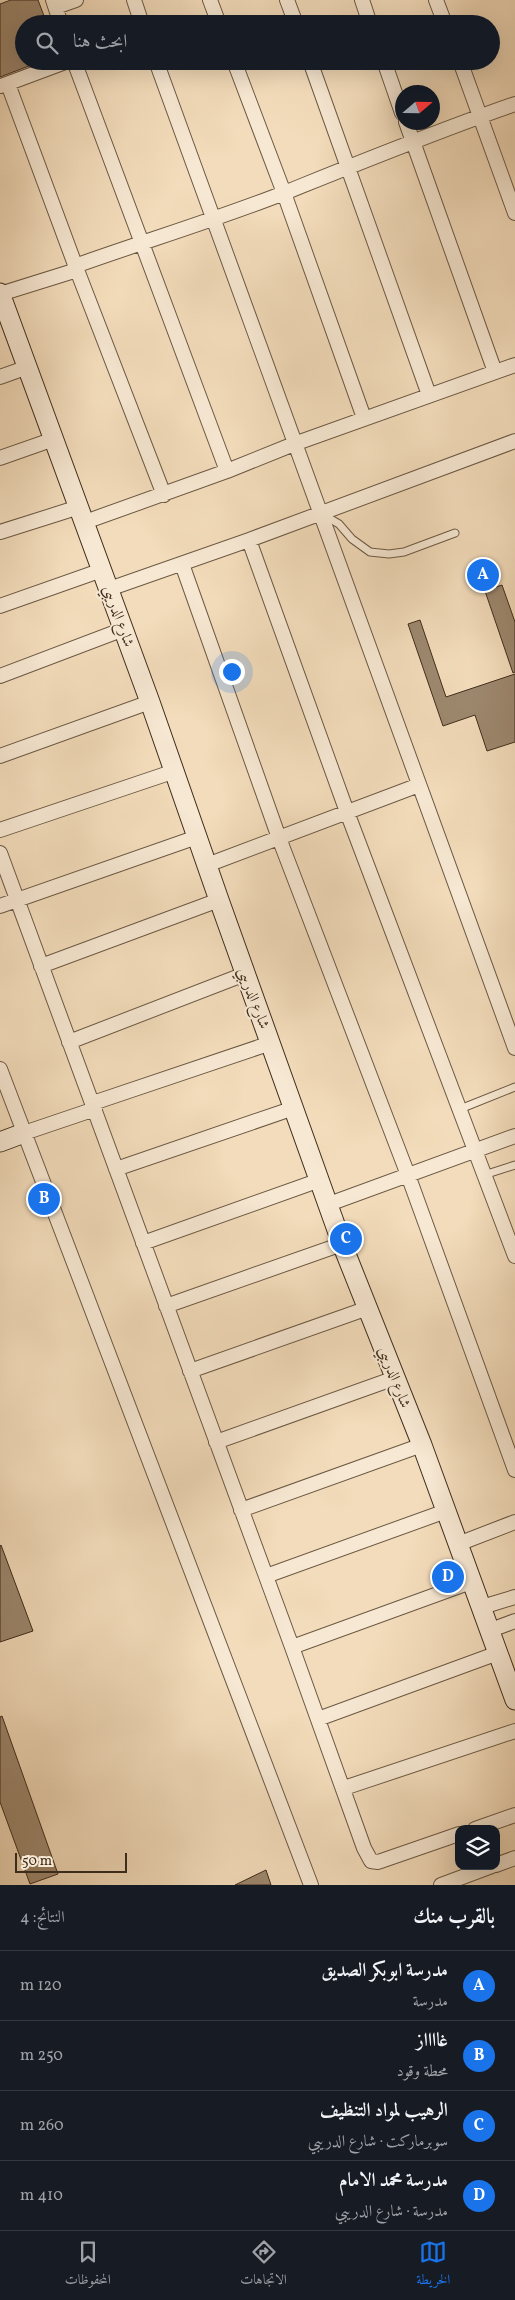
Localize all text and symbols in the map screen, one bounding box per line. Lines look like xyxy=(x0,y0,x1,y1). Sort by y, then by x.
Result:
search box xyxy=(15,15,500,70)
icon: search xyxy=(33,29,61,57)
text: ابحث هنا xyxy=(73,29,127,55)
north arrow xyxy=(395,85,440,130)
pin: A xyxy=(467,556,499,594)
street label: شارع الدريبي xyxy=(95,583,138,651)
your location xyxy=(219,659,245,685)
street label: شارع الدريبي xyxy=(229,965,274,1033)
pin: B xyxy=(28,1180,60,1218)
pin: C xyxy=(330,1220,362,1258)
street label: شارع الدريبي xyxy=(370,1344,415,1412)
pin: D xyxy=(432,1558,464,1596)
map controls xyxy=(455,1825,500,1870)
button: layers xyxy=(455,1825,500,1870)
scale bar xyxy=(15,1850,128,1873)
text: 50 m xyxy=(22,1852,52,1871)
text: بالقرب منك xyxy=(413,1903,495,1932)
text: النتائج: 4 xyxy=(20,1907,65,1929)
text: مدرسة ابوبكر الصديق xyxy=(321,1958,448,1984)
text: 120 m xyxy=(20,1975,62,1997)
text: A xyxy=(473,1975,485,1997)
text: مدرسة xyxy=(413,1991,448,2013)
text: غااااز xyxy=(416,2028,448,2054)
text: 250 m xyxy=(20,2045,63,2067)
text: B xyxy=(474,2045,484,2067)
text: محطة وقود xyxy=(396,2061,448,2083)
text: الرهيب لمواد التنظيف xyxy=(320,2098,448,2124)
text: 260 m xyxy=(20,2115,64,2137)
text: C xyxy=(474,2115,484,2137)
text: سوبرماركت · شارع الدريبي xyxy=(308,2131,448,2153)
text: مدرسة محمد الامام xyxy=(339,2168,448,2194)
text: 410 m xyxy=(20,2185,63,2207)
text: D xyxy=(473,2185,485,2207)
text: مدرسة · شارع الدريبي xyxy=(335,2201,448,2223)
tab: المحفوظات xyxy=(65,2238,111,2293)
tab: الاتجاهات xyxy=(240,2238,287,2293)
tab: الخريطة xyxy=(416,2238,450,2293)

